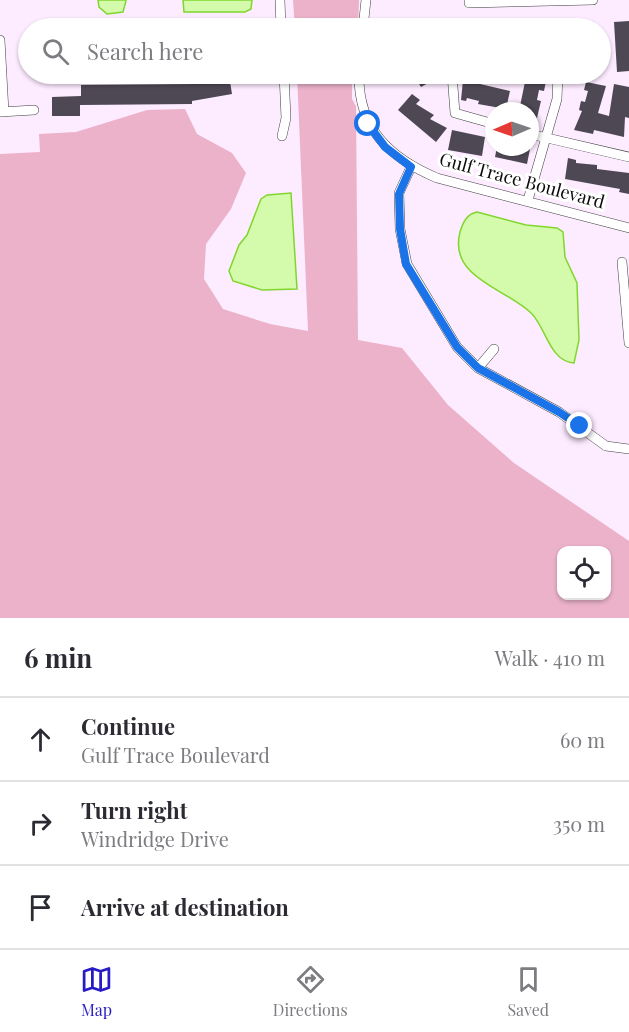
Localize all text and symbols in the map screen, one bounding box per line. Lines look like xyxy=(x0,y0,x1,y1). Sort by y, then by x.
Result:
search box xyxy=(18,18,611,84)
icon: search xyxy=(39,35,72,68)
text: Search here xyxy=(87,36,203,66)
north arrow xyxy=(485,102,539,156)
route start xyxy=(354,110,380,136)
street label: Gulf Trace Boulevard xyxy=(437,146,608,214)
route end xyxy=(566,412,592,438)
map controls xyxy=(557,546,611,600)
button: locate xyxy=(557,546,611,600)
text: 6 min xyxy=(24,640,92,675)
text: Walk · 410 m xyxy=(495,644,605,671)
text: Continue xyxy=(81,711,175,741)
icon: ahead xyxy=(24,723,57,756)
text: 60 m xyxy=(560,726,605,753)
text: Gulf Trace Boulevard xyxy=(81,741,270,768)
text: Turn right xyxy=(81,795,187,825)
icon: right xyxy=(24,807,57,840)
text: 350 m xyxy=(553,810,605,837)
text: Windridge Drive xyxy=(81,825,229,852)
icon: arrive xyxy=(24,891,57,924)
text: Arrive at destination xyxy=(81,892,289,922)
tab: Map xyxy=(80,963,113,1020)
tab: Directions xyxy=(273,963,348,1020)
tab: Saved xyxy=(507,963,549,1020)

